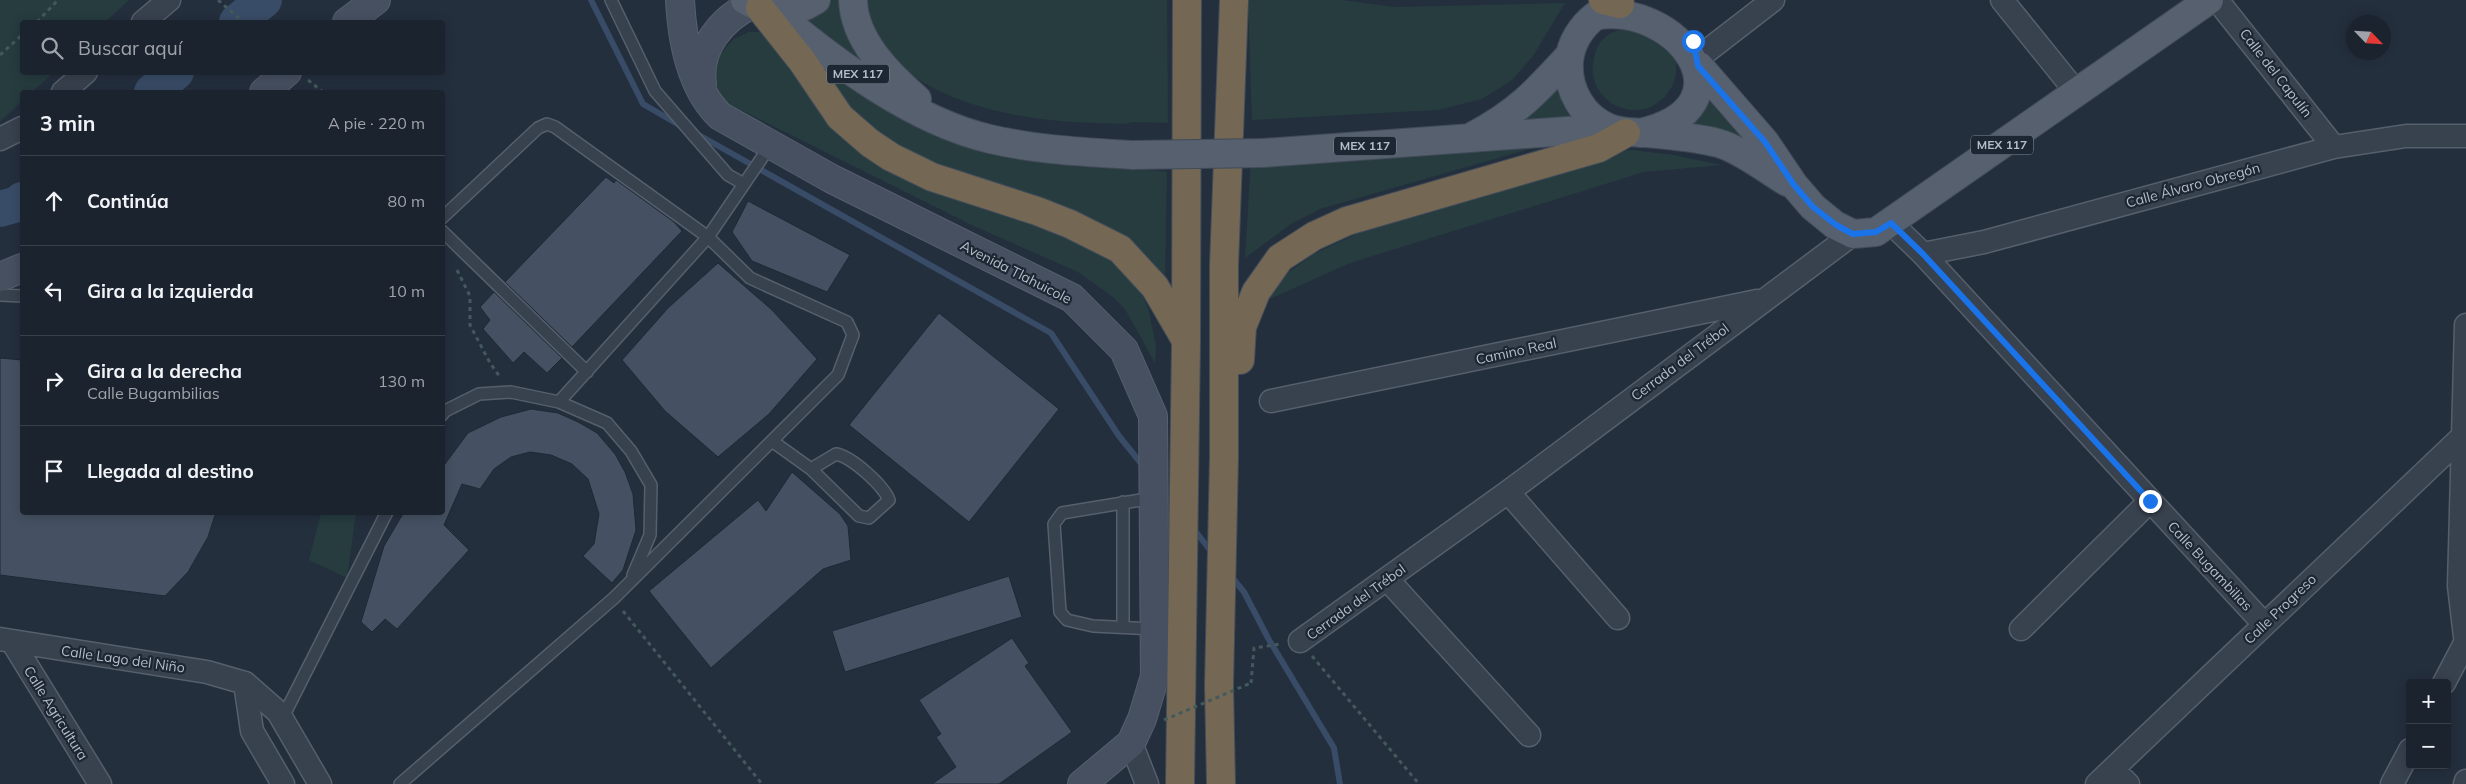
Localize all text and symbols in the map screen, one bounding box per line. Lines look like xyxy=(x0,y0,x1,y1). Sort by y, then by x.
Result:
north arrow xyxy=(2346,15,2391,60)
search box xyxy=(20,20,445,75)
street label: Calle del Capulín xyxy=(2236,25,2316,121)
route start xyxy=(1682,30,1705,53)
icon: search xyxy=(38,34,66,62)
text: Buscar aquí xyxy=(78,36,182,60)
road number: MEX 117 xyxy=(827,64,889,84)
text: 3 min xyxy=(40,110,95,136)
text: A pie · 220 m xyxy=(328,113,425,133)
road number: MEX 117 xyxy=(1334,136,1396,156)
road number: MEX 117 xyxy=(1971,136,2033,154)
street label: Calle Álvaro Obregón xyxy=(2124,158,2262,212)
icon: ahead xyxy=(40,187,68,215)
text: Continúa xyxy=(87,189,169,213)
text: 80 m xyxy=(388,191,425,211)
street label: Avenida Tlahuicole xyxy=(957,236,1075,308)
icon: left xyxy=(40,277,68,305)
text: Gira a la izquierda xyxy=(87,279,253,303)
text: 10 m xyxy=(388,281,425,301)
street label: Cerrada del Trébol xyxy=(1627,319,1733,405)
street label: Camino Real xyxy=(1474,334,1558,368)
text: Gira a la derecha xyxy=(87,359,242,383)
icon: right xyxy=(40,367,68,395)
text: 130 m xyxy=(378,371,425,391)
text: Calle Bugambilias xyxy=(87,383,220,403)
icon: arrive xyxy=(40,457,68,485)
text: Llegada al destino xyxy=(87,459,254,483)
route end xyxy=(2139,490,2162,513)
street label: Calle Bugambilias xyxy=(2164,517,2256,615)
street label: Cerrada del Trébol xyxy=(1303,560,1409,644)
street label: Calle Progreso xyxy=(2240,570,2320,648)
street label: Calle Lago del Niño xyxy=(60,641,186,677)
street label: Calle Agricultura xyxy=(20,663,92,763)
map controls xyxy=(2406,679,2451,769)
button: + xyxy=(2406,679,2451,724)
button: − xyxy=(2406,724,2451,769)

